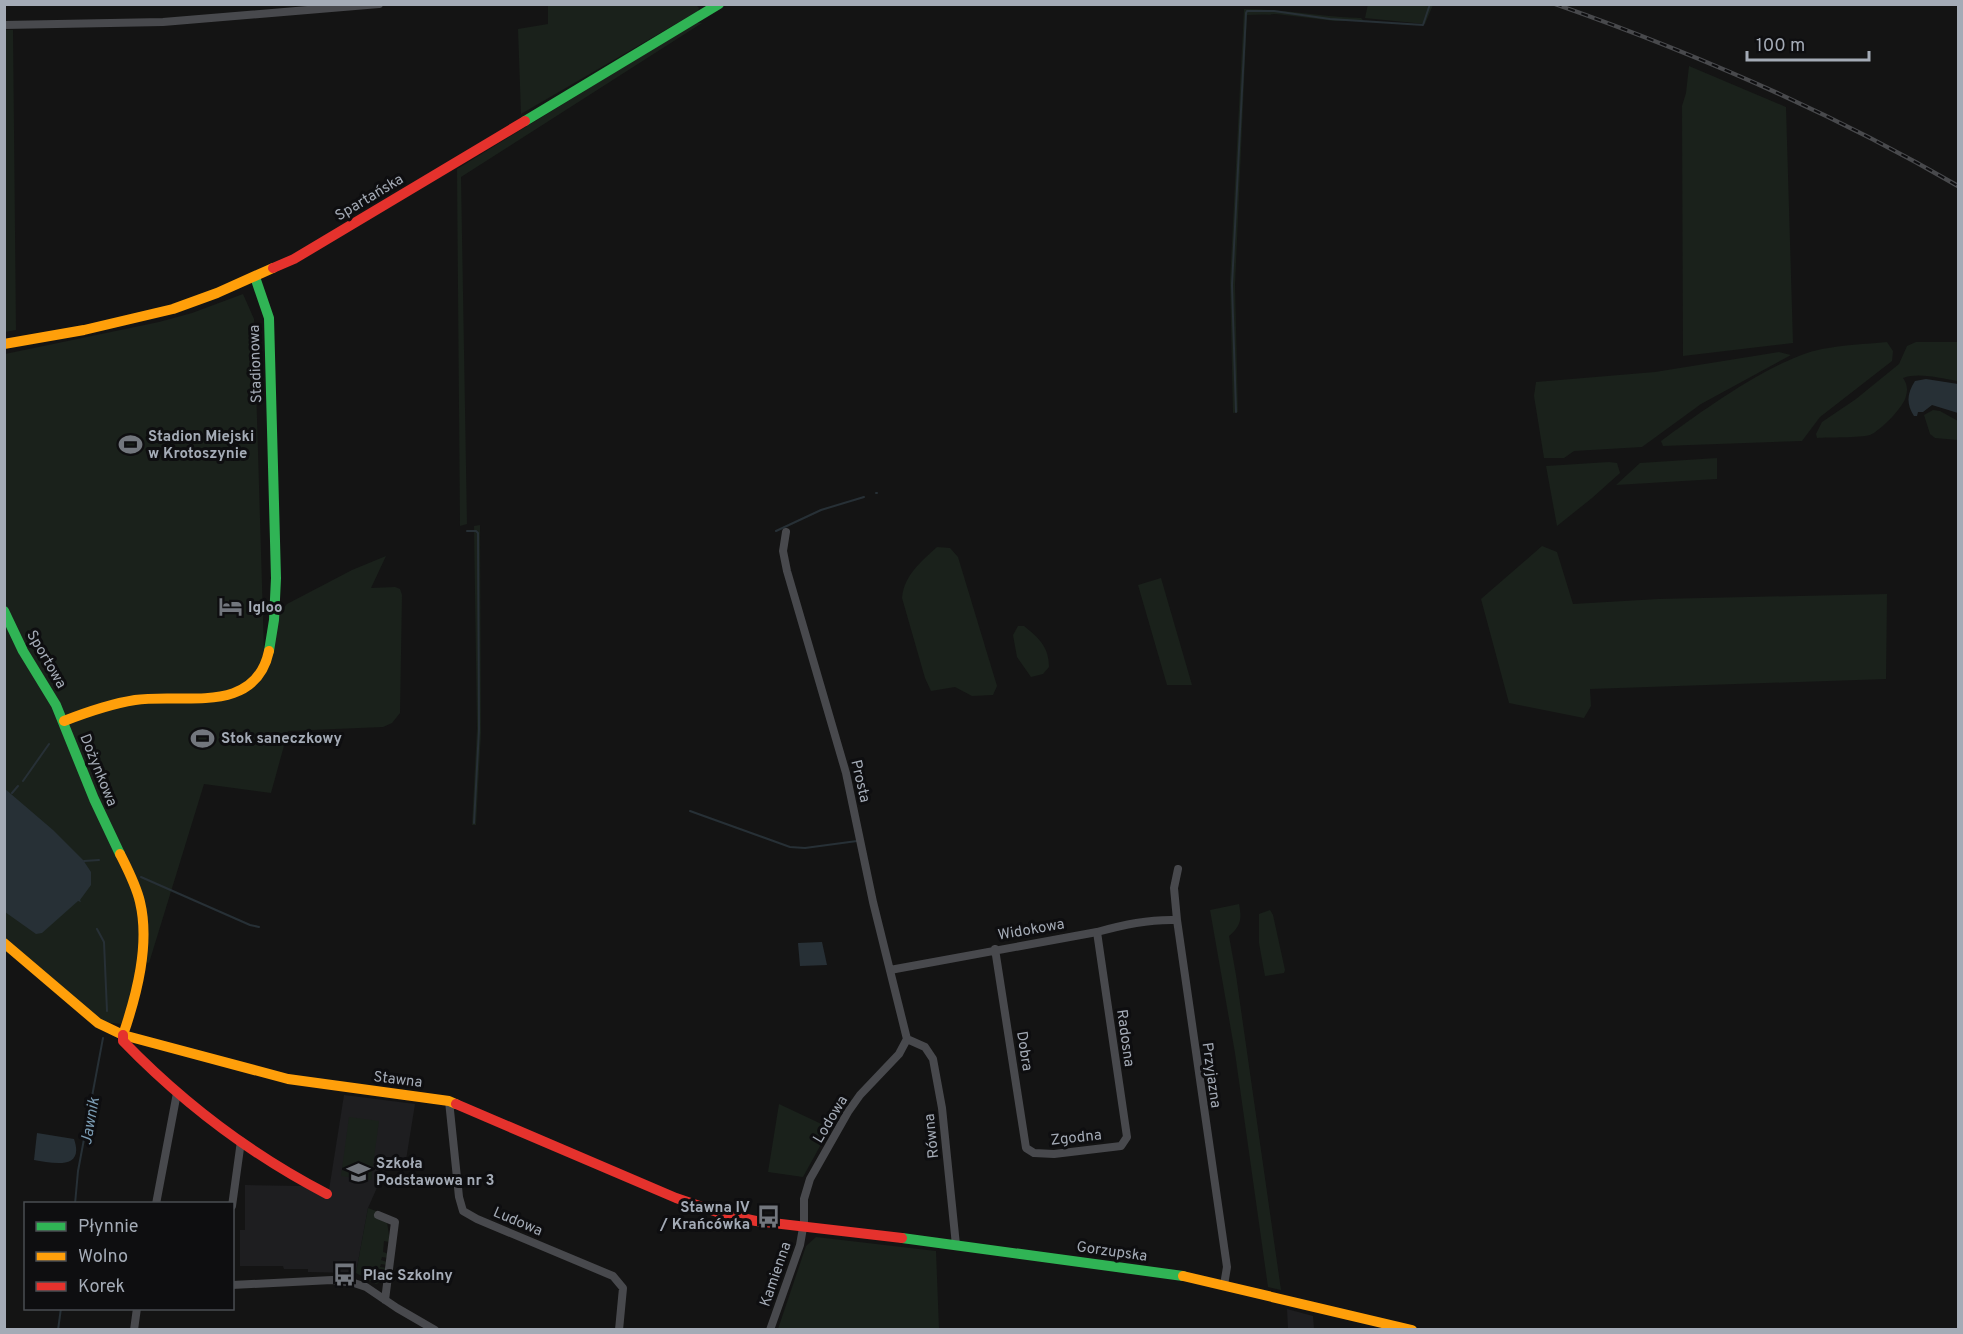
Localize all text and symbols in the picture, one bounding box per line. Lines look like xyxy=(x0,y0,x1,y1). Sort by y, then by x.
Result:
scale bar xyxy=(1747,24,1868,62)
text: 100 m xyxy=(1756,35,1805,58)
street label: Spartańska xyxy=(332,170,407,226)
street label: Stadionowa xyxy=(246,324,267,403)
place label: Stadion Miejski w Krotoszynie xyxy=(148,428,254,464)
sports icon: Stadion Miejski w Krotoszynie xyxy=(117,432,143,458)
hotel icon: Igloo xyxy=(217,594,243,620)
place label: Igloo xyxy=(248,599,283,618)
street label: Sportowa xyxy=(21,627,70,692)
sports icon: Stok saneczkowy xyxy=(190,725,216,751)
place label: Stok saneczkowy xyxy=(221,730,342,749)
street label: Dożynkowa xyxy=(74,731,121,810)
street label: Prosta xyxy=(845,758,874,805)
street label: Widokowa xyxy=(996,915,1066,946)
street label: Radosna xyxy=(1111,1008,1138,1068)
street label: Dobra xyxy=(1011,1030,1036,1073)
street label: Przyjazna xyxy=(1197,1041,1225,1109)
street label: Stawna xyxy=(372,1068,423,1093)
street label: Lodowa xyxy=(810,1093,853,1147)
water label: Jawnik xyxy=(77,1095,105,1147)
street label: Równa xyxy=(921,1112,944,1159)
street label: Zgodna xyxy=(1050,1126,1103,1151)
place label: Szkoła Podstawowa nr 3 xyxy=(376,1155,495,1191)
school or university icon: Szkoła Podstawowa nr 3 xyxy=(345,1159,371,1185)
place label: Stawna IV / Krańcówka xyxy=(659,1199,750,1235)
legend xyxy=(24,1202,234,1310)
bus stop icon: Stawna IV / Krańcówka xyxy=(755,1203,781,1229)
street label: Ludowa xyxy=(490,1204,545,1241)
text: Płynnie xyxy=(78,1216,139,1239)
street label: Gorzupska xyxy=(1075,1238,1148,1267)
street label: Kamienna xyxy=(756,1239,796,1310)
text: Wolno xyxy=(78,1246,128,1269)
bus stop icon: Plac Szkolny xyxy=(332,1262,358,1288)
place label: Plac Szkolny xyxy=(363,1267,453,1286)
text: Korek xyxy=(78,1276,125,1299)

